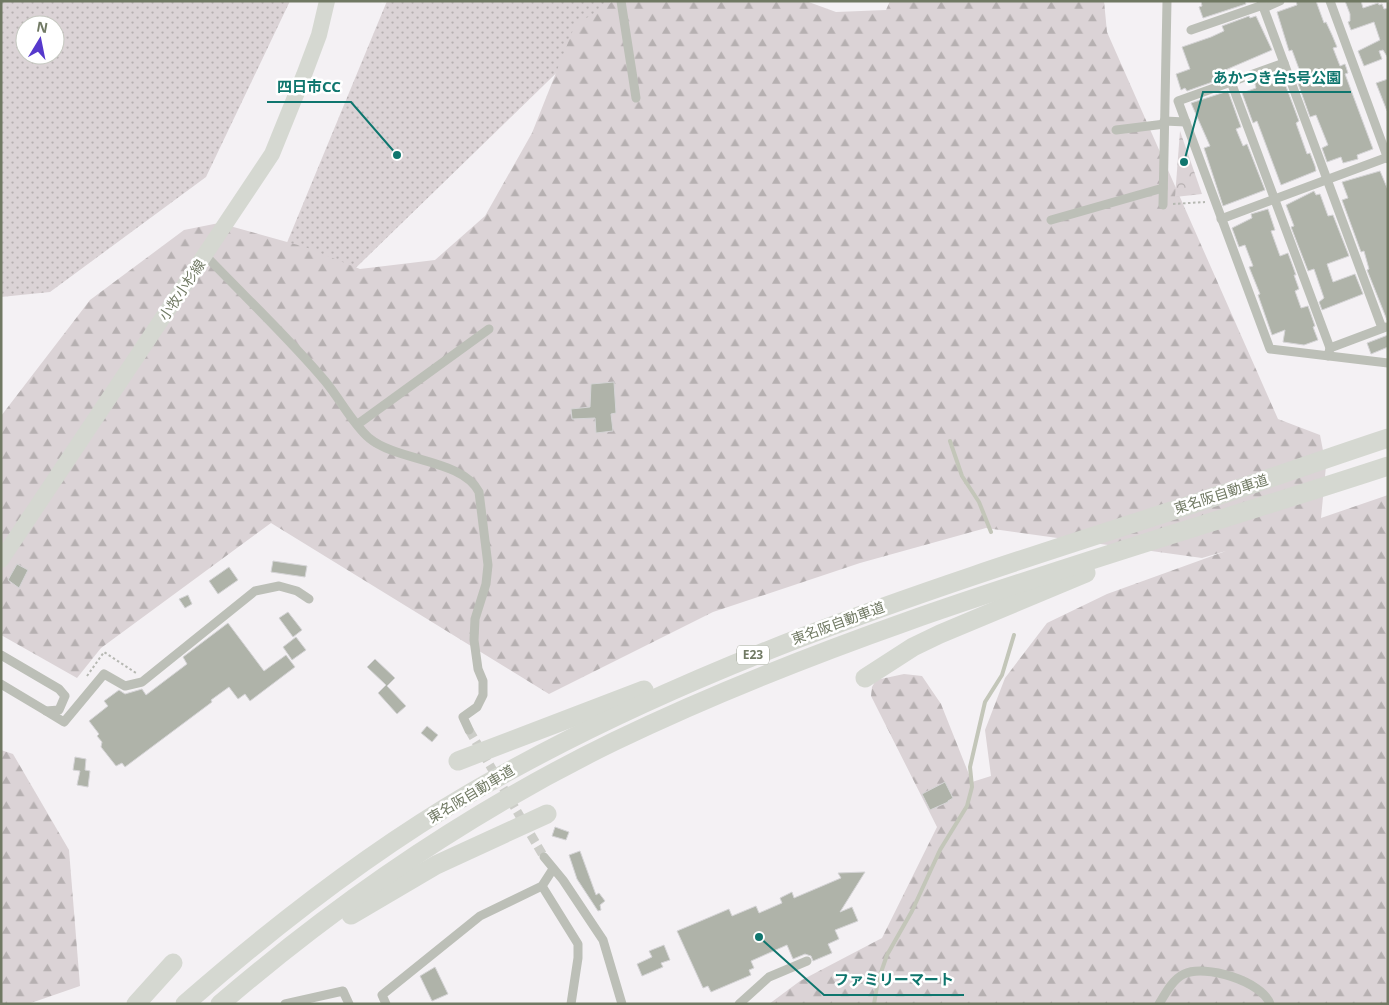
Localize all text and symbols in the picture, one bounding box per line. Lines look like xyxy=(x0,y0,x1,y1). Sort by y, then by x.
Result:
north arrow xyxy=(15,15,65,65)
text: N xyxy=(35,16,50,37)
callout: あかつき台5号公園 xyxy=(1203,62,1351,92)
text: あかつき台5号公園 xyxy=(1213,67,1341,87)
callout: 四日市CC xyxy=(267,72,351,102)
text: 四日市CC xyxy=(277,76,341,96)
street label: 小牧小杉線 xyxy=(154,255,209,324)
street label: 東名阪自動車道 xyxy=(1171,469,1270,518)
street label: 東名阪自動車道 xyxy=(789,597,887,648)
road number: E23 xyxy=(737,646,769,664)
street label: 東名阪自動車道 xyxy=(424,760,518,827)
callout: ファミリーマート xyxy=(824,965,964,995)
text: ファミリーマート xyxy=(834,969,954,989)

